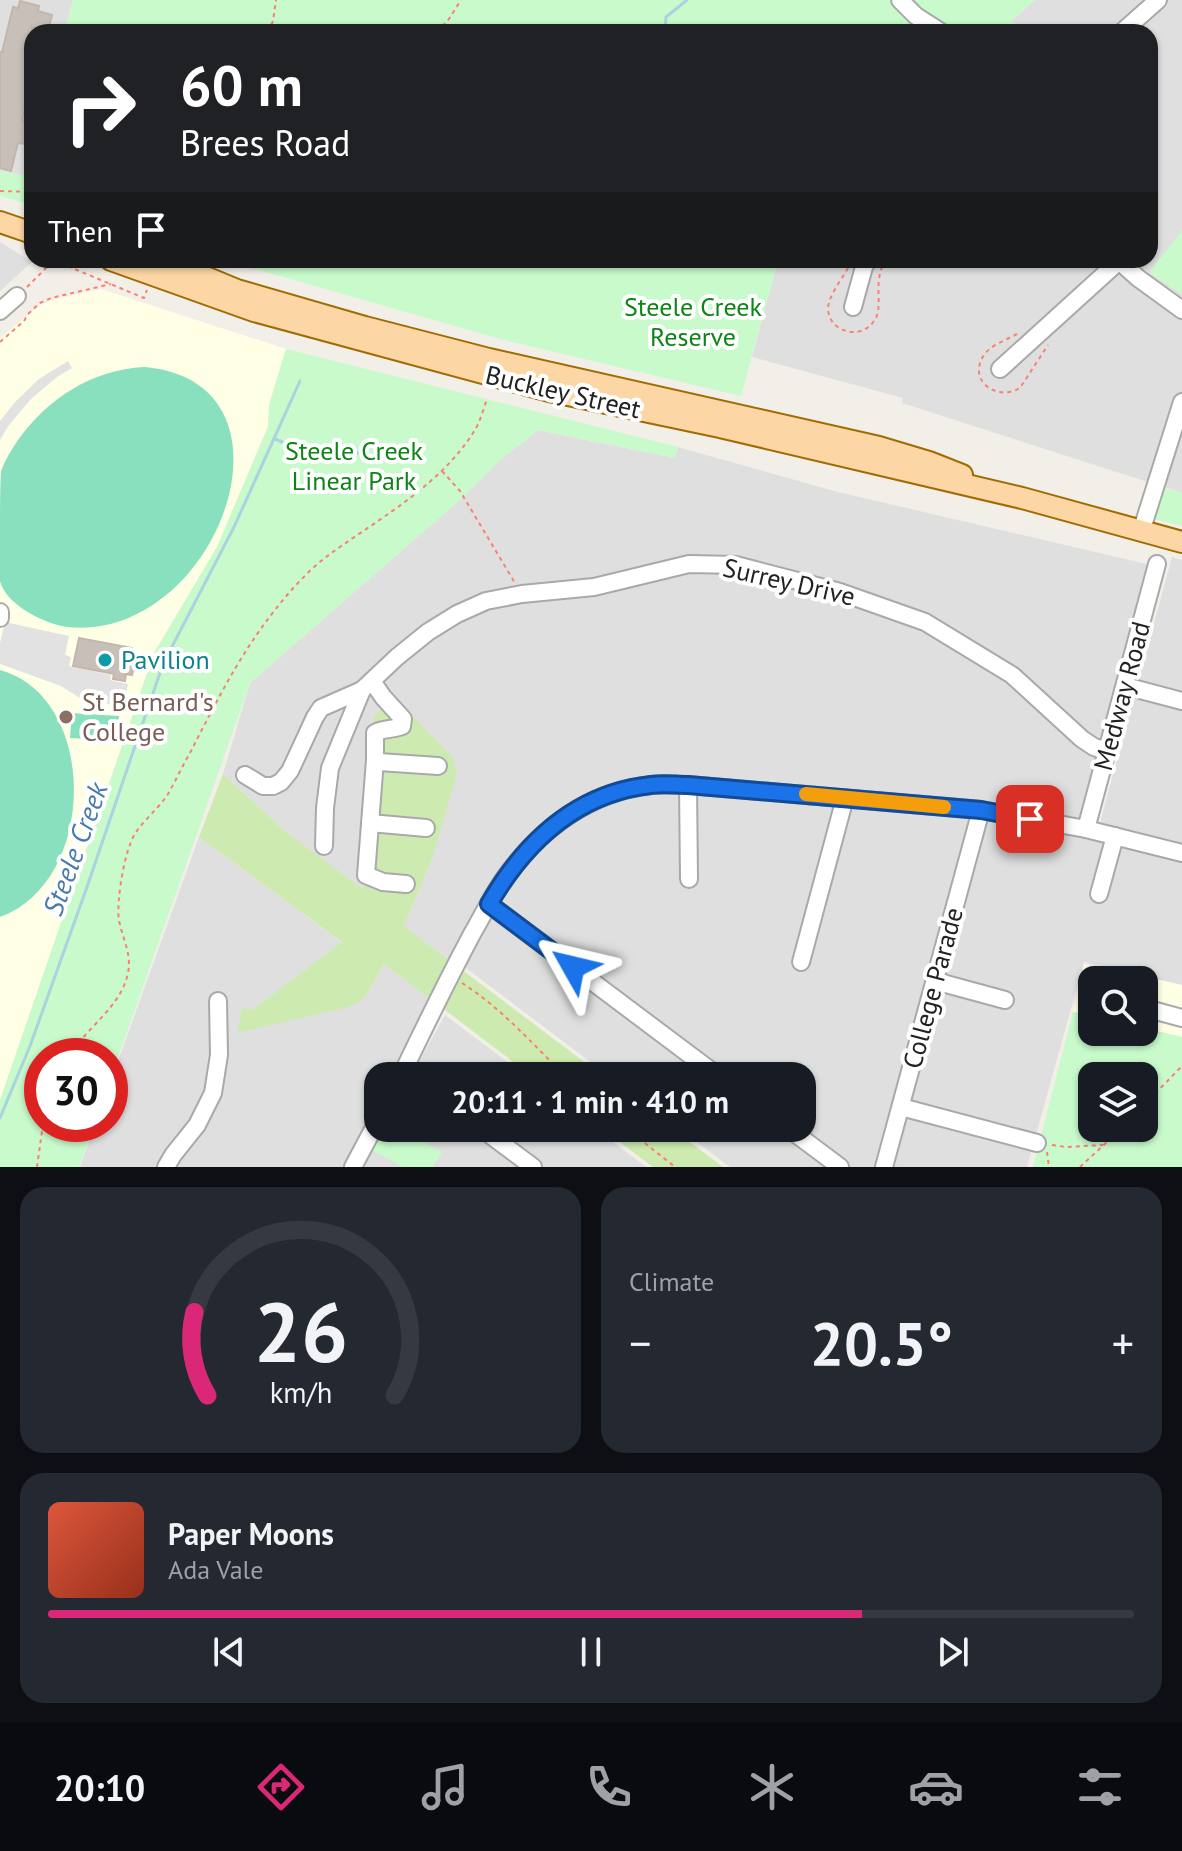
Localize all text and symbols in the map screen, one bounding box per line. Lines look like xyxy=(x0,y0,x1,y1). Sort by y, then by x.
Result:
text: 60 m xyxy=(180,49,303,121)
icon: right xyxy=(48,56,152,160)
text: Brees Road xyxy=(180,119,350,166)
icon: arrive xyxy=(129,208,173,252)
text: Then xyxy=(48,211,113,250)
park label: Steele Creek Reserve xyxy=(624,290,763,353)
street label: Buckley Street xyxy=(482,358,644,425)
park label: Steele Creek Linear Park xyxy=(285,434,424,497)
street label: Surrey Drive xyxy=(720,550,858,613)
street label: Medway Road xyxy=(1086,618,1157,774)
place label: Pavilion xyxy=(121,643,210,676)
marker: Pavilion xyxy=(96,651,114,669)
place label: St Bernard's College xyxy=(82,685,214,748)
marker: St Bernard's College xyxy=(57,708,75,726)
water label: Steele Creek xyxy=(33,776,116,920)
pin xyxy=(996,785,1064,853)
icon: arrive xyxy=(1008,797,1052,841)
street label: College Parade xyxy=(895,904,970,1072)
position arrow xyxy=(531,925,615,1009)
map controls xyxy=(1078,966,1158,1142)
button: search xyxy=(1078,966,1158,1046)
speed limit sign: 30 xyxy=(24,1038,128,1142)
button: layers xyxy=(1078,1062,1158,1142)
text: 20:11 · 1 min · 410 m xyxy=(451,1082,729,1121)
text: Climate xyxy=(629,1265,714,1298)
text: 26 xyxy=(253,1277,348,1385)
text: 20.5° xyxy=(810,1304,953,1382)
text: − xyxy=(629,1314,651,1371)
text: + xyxy=(1112,1314,1134,1371)
text: km/h xyxy=(269,1374,332,1411)
text: Paper Moons xyxy=(168,1514,334,1553)
text: Ada Vale xyxy=(168,1553,263,1586)
icon: previous xyxy=(207,1630,251,1674)
icon: pause xyxy=(569,1630,613,1674)
icon: next xyxy=(931,1630,975,1674)
icon: directions xyxy=(253,1759,309,1815)
icon: music xyxy=(417,1759,473,1815)
icon: phone xyxy=(581,1759,637,1815)
icon: climate xyxy=(744,1759,800,1815)
icon: car xyxy=(908,1759,964,1815)
icon: filters xyxy=(1072,1759,1128,1815)
text: 20:10 xyxy=(54,1764,145,1811)

